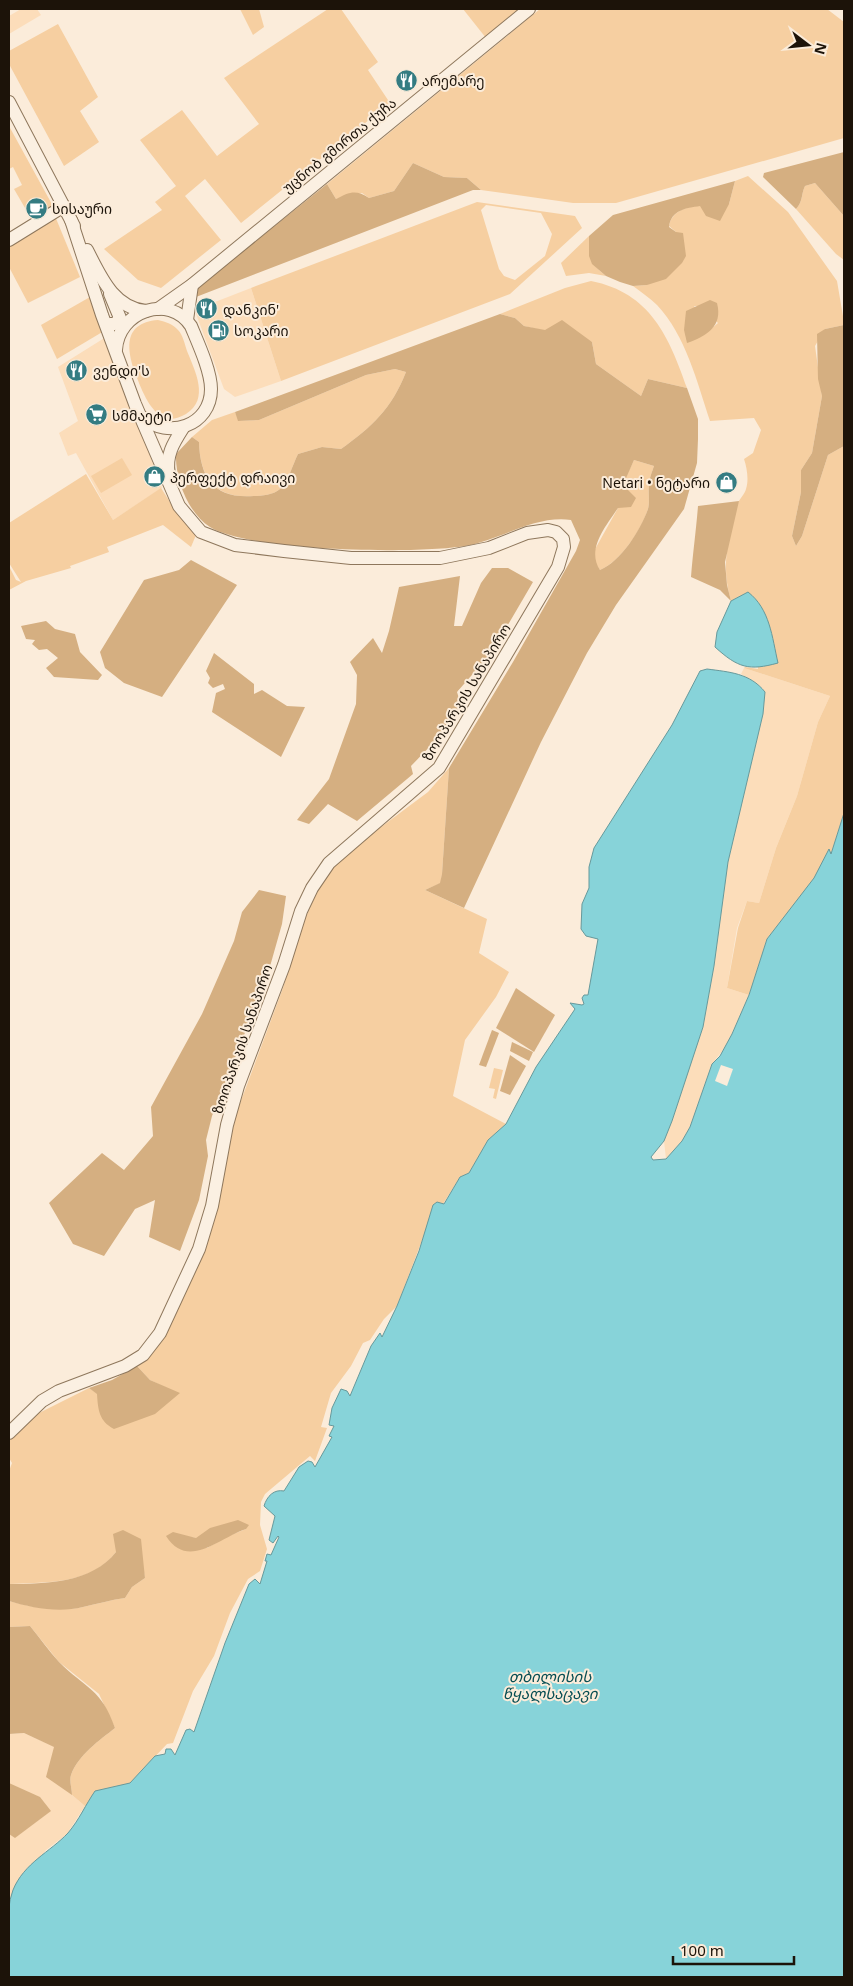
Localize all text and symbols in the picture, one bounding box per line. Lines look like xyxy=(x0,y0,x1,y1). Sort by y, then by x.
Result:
north arrow xyxy=(783,20,833,70)
text: N xyxy=(810,41,832,57)
restaurant icon: არემარე xyxy=(394,68,418,92)
place label: არემარე xyxy=(422,71,484,90)
street label: უცნობ გმირთა ქუჩა xyxy=(278,93,400,197)
cafe icon: სისაური xyxy=(24,196,48,220)
place label: სისაური xyxy=(52,199,112,218)
restaurant icon: დანკინ' xyxy=(195,297,219,321)
place label: დანკინ' xyxy=(223,300,279,319)
fuel station icon: სოკარი xyxy=(206,318,230,342)
place label: სოკარი xyxy=(234,321,289,340)
restaurant icon: ვენდი'ს xyxy=(65,358,89,382)
place label: ვენდი'ს xyxy=(93,361,150,380)
supermarket icon: სმმაეტი xyxy=(84,403,108,427)
place label: სმმაეტი xyxy=(112,406,172,425)
shop icon: პერფექტ დრაივი xyxy=(142,465,166,489)
place label: პერფექტ დრაივი xyxy=(170,468,295,487)
shop icon: Netari • ნეტარი xyxy=(714,470,738,494)
place label: Netari • ნეტარი xyxy=(602,473,710,492)
street label: ზოოპარკის სანაპირო xyxy=(417,620,515,764)
street label: ზოოპარკის სანაპირო xyxy=(207,962,277,1116)
water label: თბილისის წყალსაცავი xyxy=(503,1666,599,1703)
scale bar xyxy=(673,1934,794,1966)
text: 100 m xyxy=(680,1940,724,1960)

